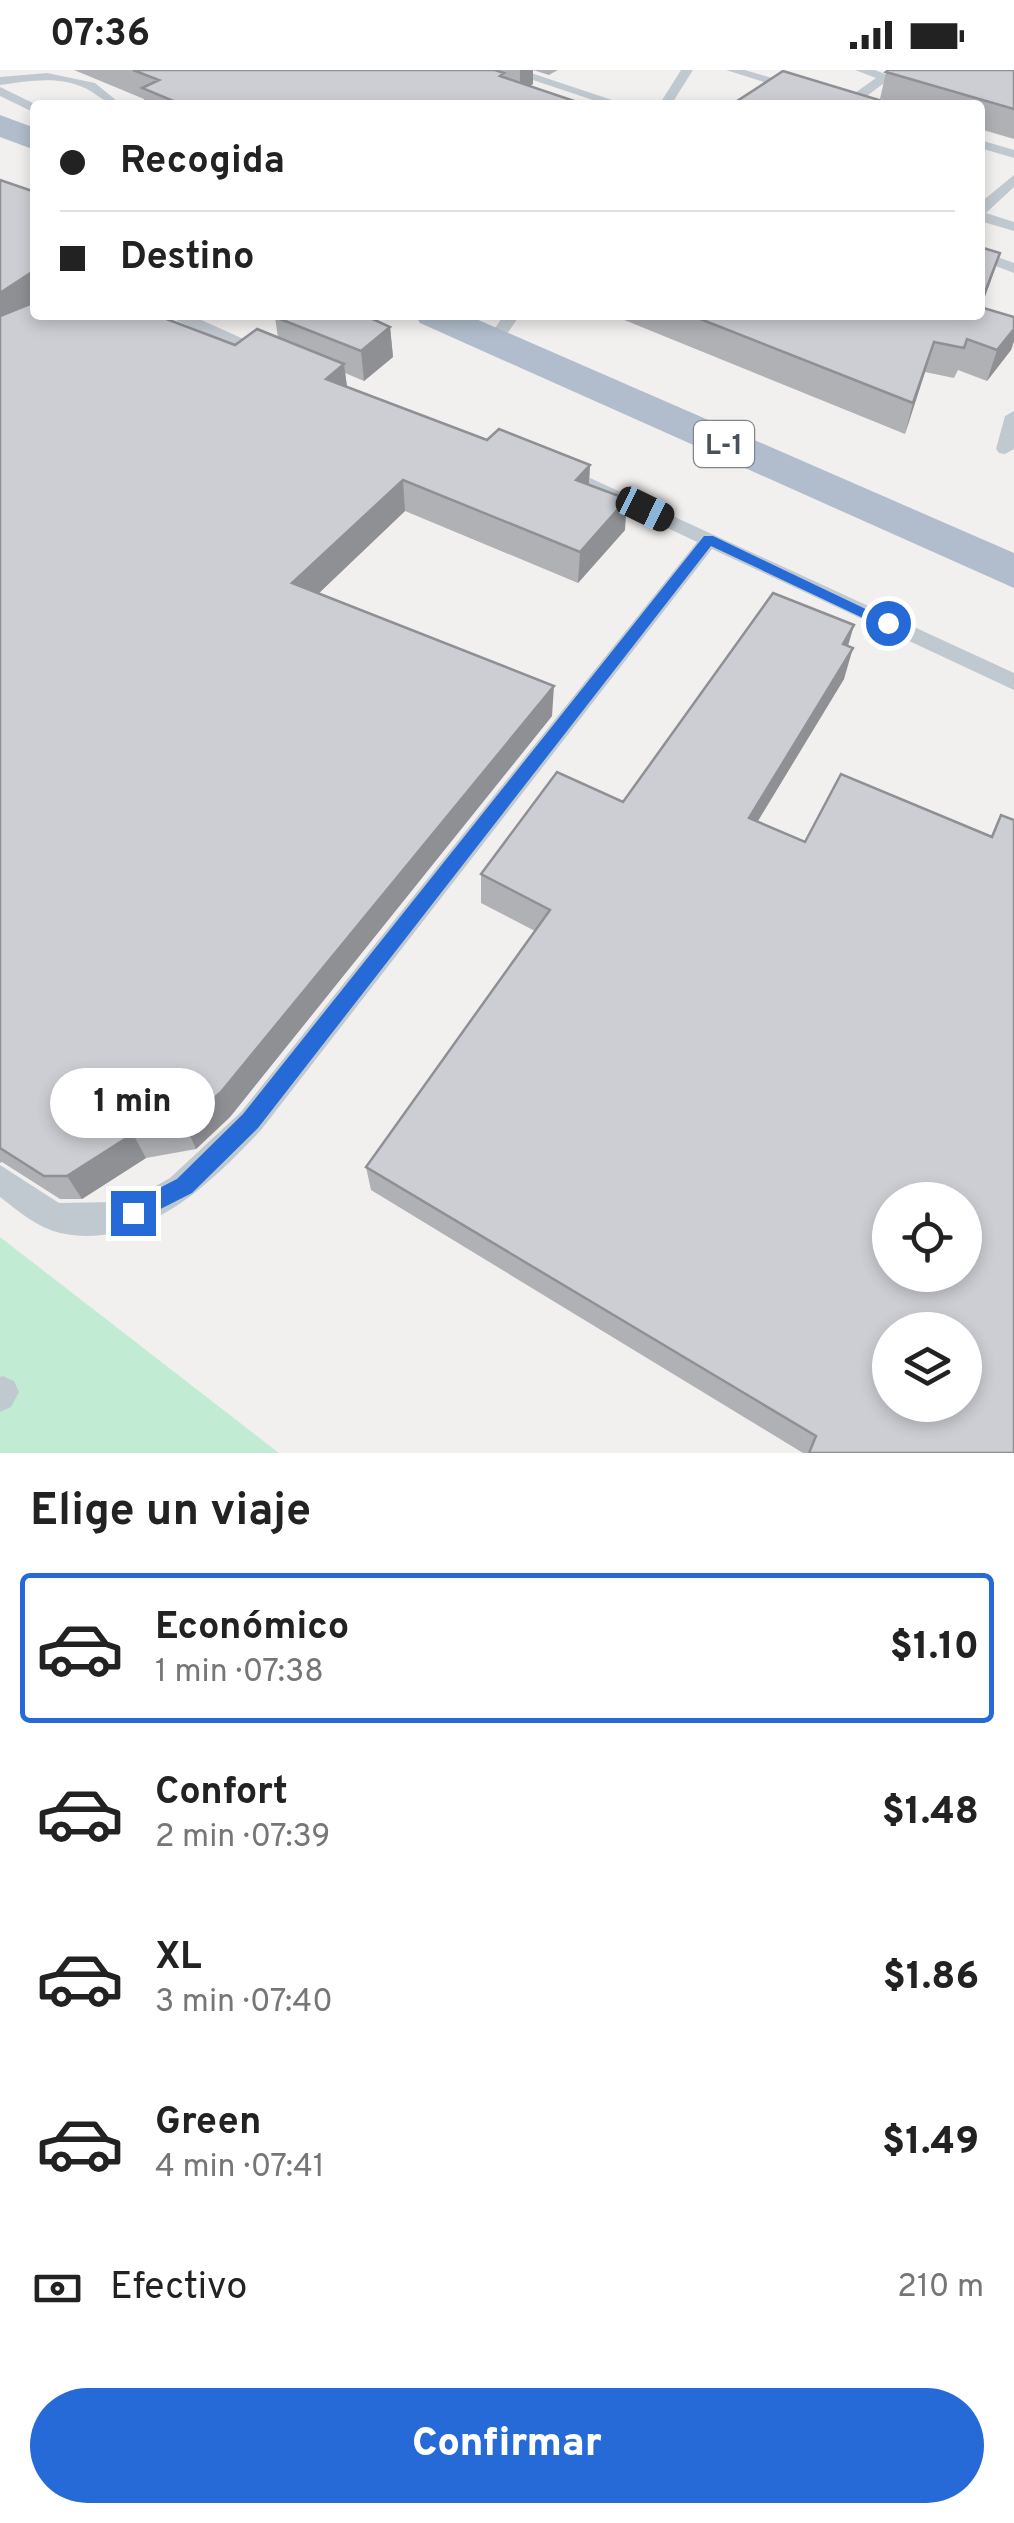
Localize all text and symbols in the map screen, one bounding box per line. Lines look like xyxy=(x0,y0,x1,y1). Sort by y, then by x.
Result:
text: 07:36 xyxy=(50,11,150,60)
text: Recogida xyxy=(120,138,285,187)
text: Destino xyxy=(120,234,255,283)
road number: L-1 xyxy=(694,421,754,467)
car xyxy=(611,482,679,536)
route start xyxy=(866,601,911,646)
callout: 1 min xyxy=(51,1068,216,1138)
text: 1 min xyxy=(93,1083,172,1123)
map controls xyxy=(872,1182,982,1422)
button: locate xyxy=(872,1182,982,1292)
route end xyxy=(111,1191,156,1236)
button: layers xyxy=(872,1312,982,1422)
text: Elige un viaje xyxy=(30,1484,311,1541)
icon: car xyxy=(35,1603,125,1693)
text: Económico xyxy=(155,1604,349,1653)
text: $1.10 xyxy=(890,1624,979,1673)
text: 1 min · 07:38 xyxy=(155,1653,324,1693)
icon: car xyxy=(35,1768,125,1858)
text: Confort xyxy=(155,1769,288,1818)
text: $1.48 xyxy=(882,1789,979,1838)
text: 2 min · 07:39 xyxy=(155,1818,330,1858)
icon: car xyxy=(35,1933,125,2023)
text: XL xyxy=(155,1934,202,1983)
text: $1.86 xyxy=(883,1954,979,2003)
text: 3 min · 07:40 xyxy=(155,1983,333,2023)
icon: car xyxy=(35,2098,125,2188)
text: Green xyxy=(155,2099,261,2148)
text: $1.49 xyxy=(882,2119,979,2168)
text: 4 min · 07:41 xyxy=(155,2148,325,2188)
icon: cash xyxy=(30,2261,85,2316)
text: Efectivo xyxy=(110,2264,248,2313)
text: 210 m xyxy=(897,2268,984,2308)
button: Confirmar xyxy=(30,2388,984,2503)

